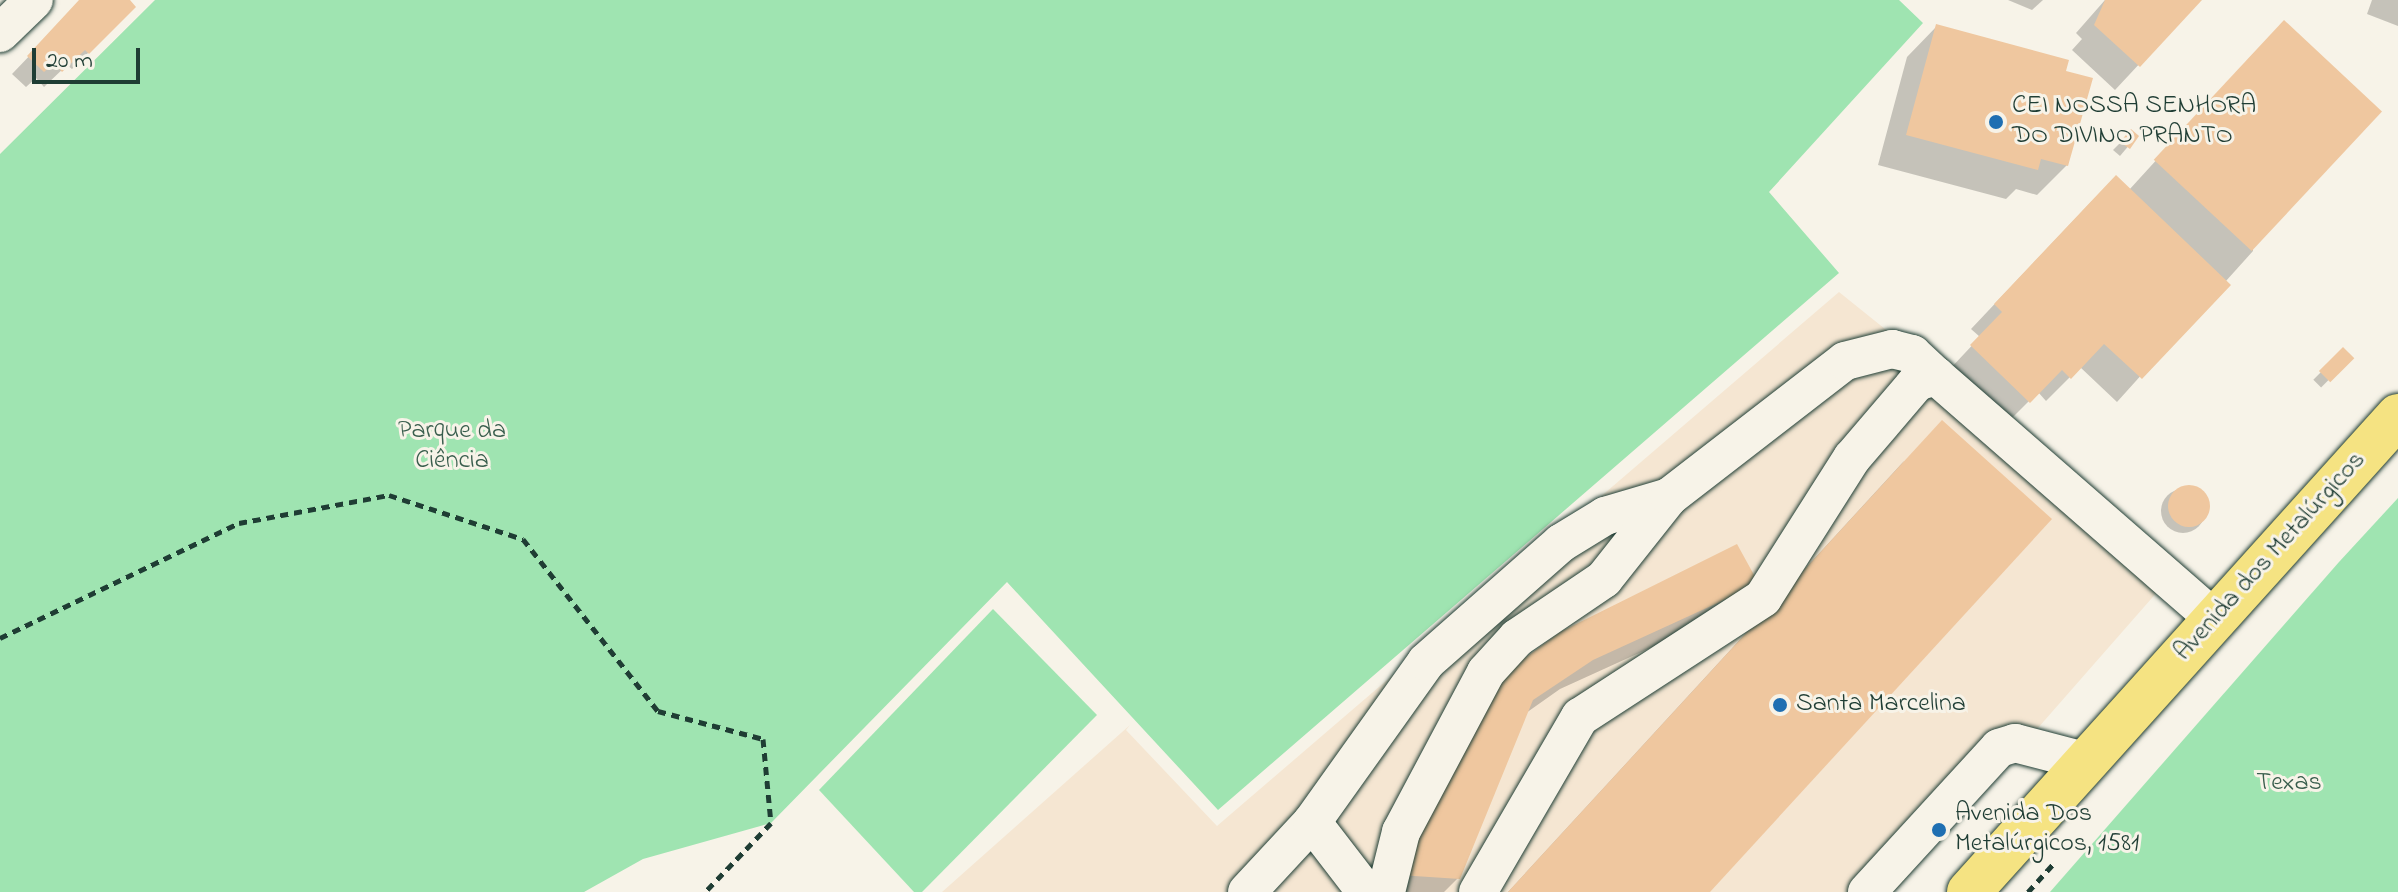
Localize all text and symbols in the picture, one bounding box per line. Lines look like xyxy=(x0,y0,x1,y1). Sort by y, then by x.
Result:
scale bar xyxy=(36,32,144,82)
text: 20 m xyxy=(46,44,93,79)
place label: CEI NOSSA SENHORA DO DIVINO PRANTO xyxy=(2012,91,2256,152)
marker: CEI NOSSA SENHORA DO DIVINO PRANTO xyxy=(1987,113,2005,131)
park label: Parque da Ciência xyxy=(398,416,506,478)
street label: Avenida dos Metalúrgicos xyxy=(2169,446,2373,668)
place label: Santa Marcelina xyxy=(1796,689,1966,721)
marker: Santa Marcelina xyxy=(1771,696,1789,714)
park label: Texas xyxy=(2256,768,2322,800)
place label: Avenida Dos Metalúrgicos, 1581 xyxy=(1955,799,2139,860)
marker: Avenida Dos Metalúrgicos, 1581 xyxy=(1930,821,1948,839)

